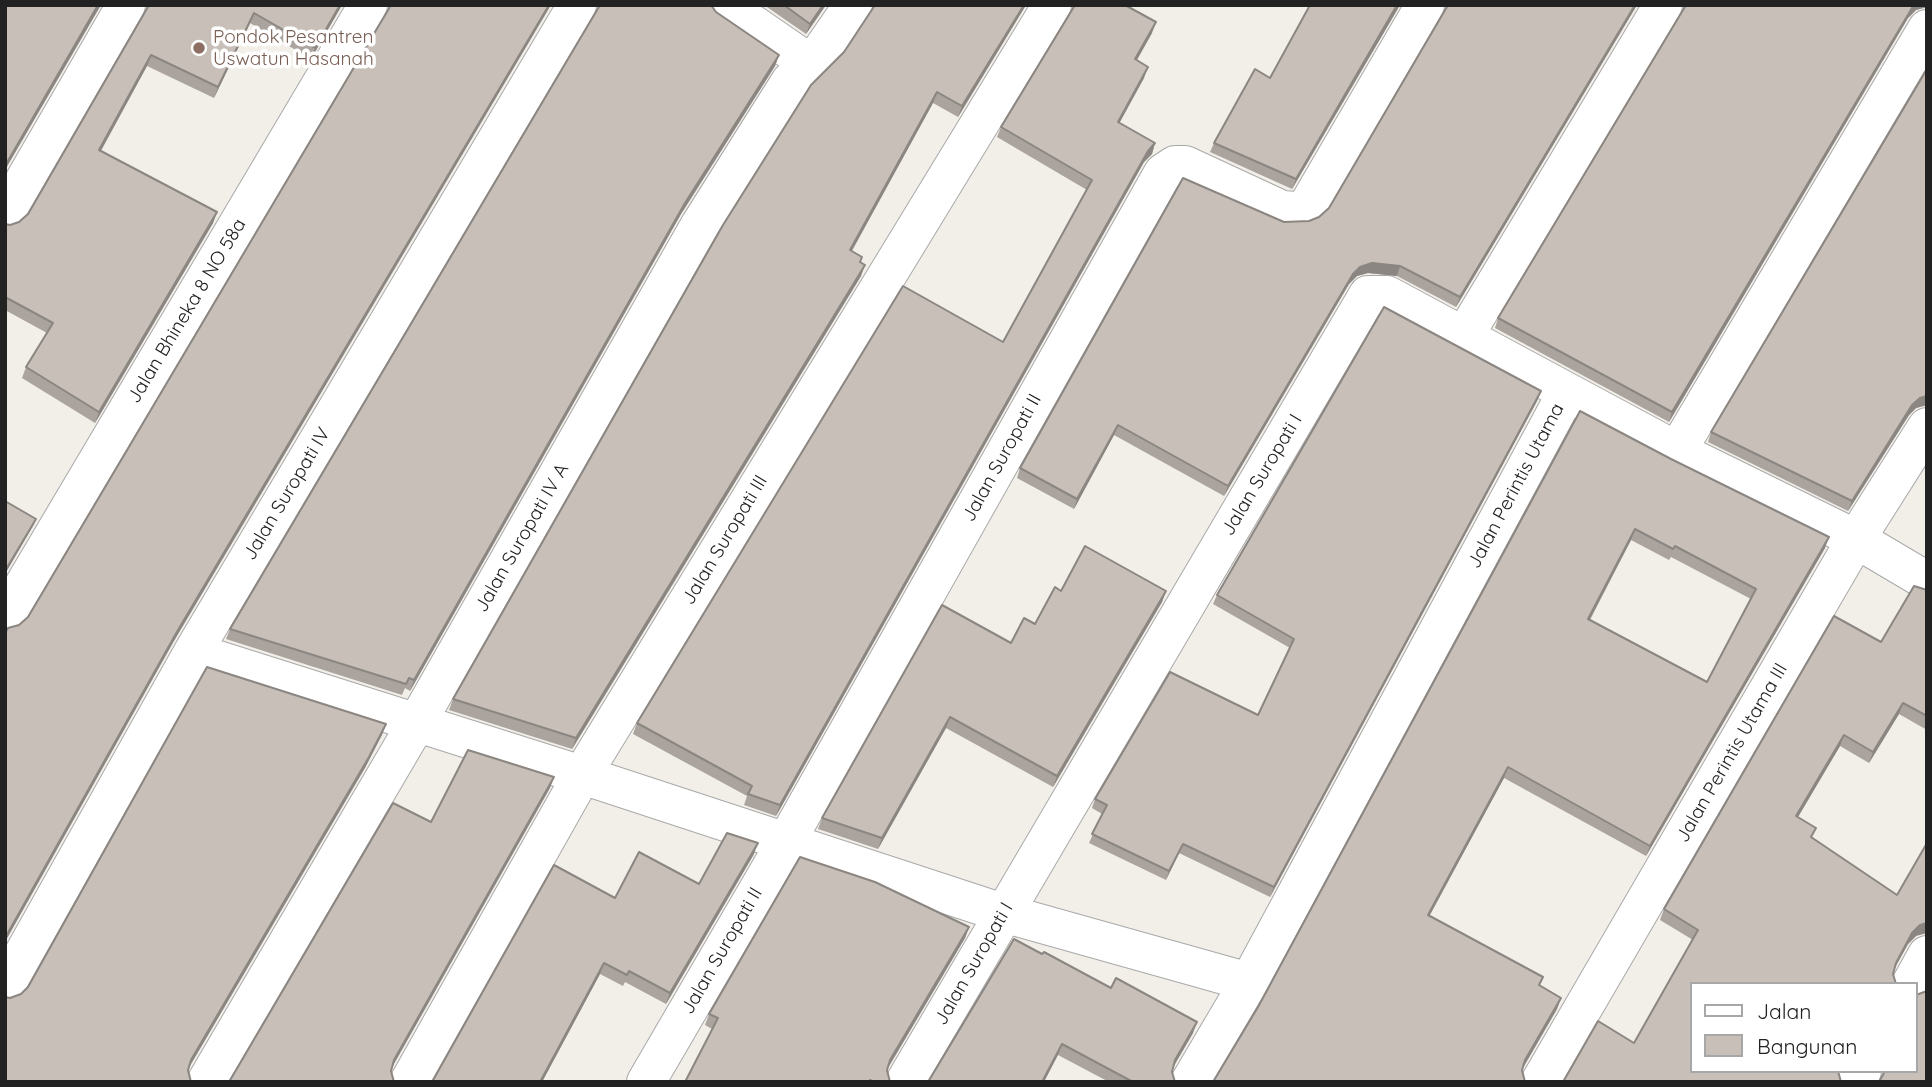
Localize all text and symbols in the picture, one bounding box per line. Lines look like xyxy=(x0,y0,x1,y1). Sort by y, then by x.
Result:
place label: Pondok Pesantren Uswatun Hasanah xyxy=(213,26,374,70)
marker: Pondok Pesantren Uswatun Hasanah xyxy=(191,40,207,56)
street label: Jalan Bhineka 8 NO 58a xyxy=(123,215,251,407)
street label: Jalan Suropati II xyxy=(957,390,1047,526)
street label: Jalan Perintis Utama xyxy=(1463,400,1569,572)
street label: Jalan Suropati I xyxy=(1217,410,1307,540)
street label: Jalan Suropati IV xyxy=(238,424,336,564)
street label: Jalan Suropati IV A xyxy=(470,460,574,616)
street label: Jalan Suropati III xyxy=(677,471,773,609)
street label: Jalan Perintis Utama III xyxy=(1671,659,1793,847)
street label: Jalan Suropati II xyxy=(676,884,768,1018)
street label: Jalan Suropati I xyxy=(930,899,1018,1029)
legend xyxy=(1690,982,1918,1073)
text: Jalan xyxy=(1757,998,1811,1024)
text: Bangunan xyxy=(1757,1033,1857,1059)

